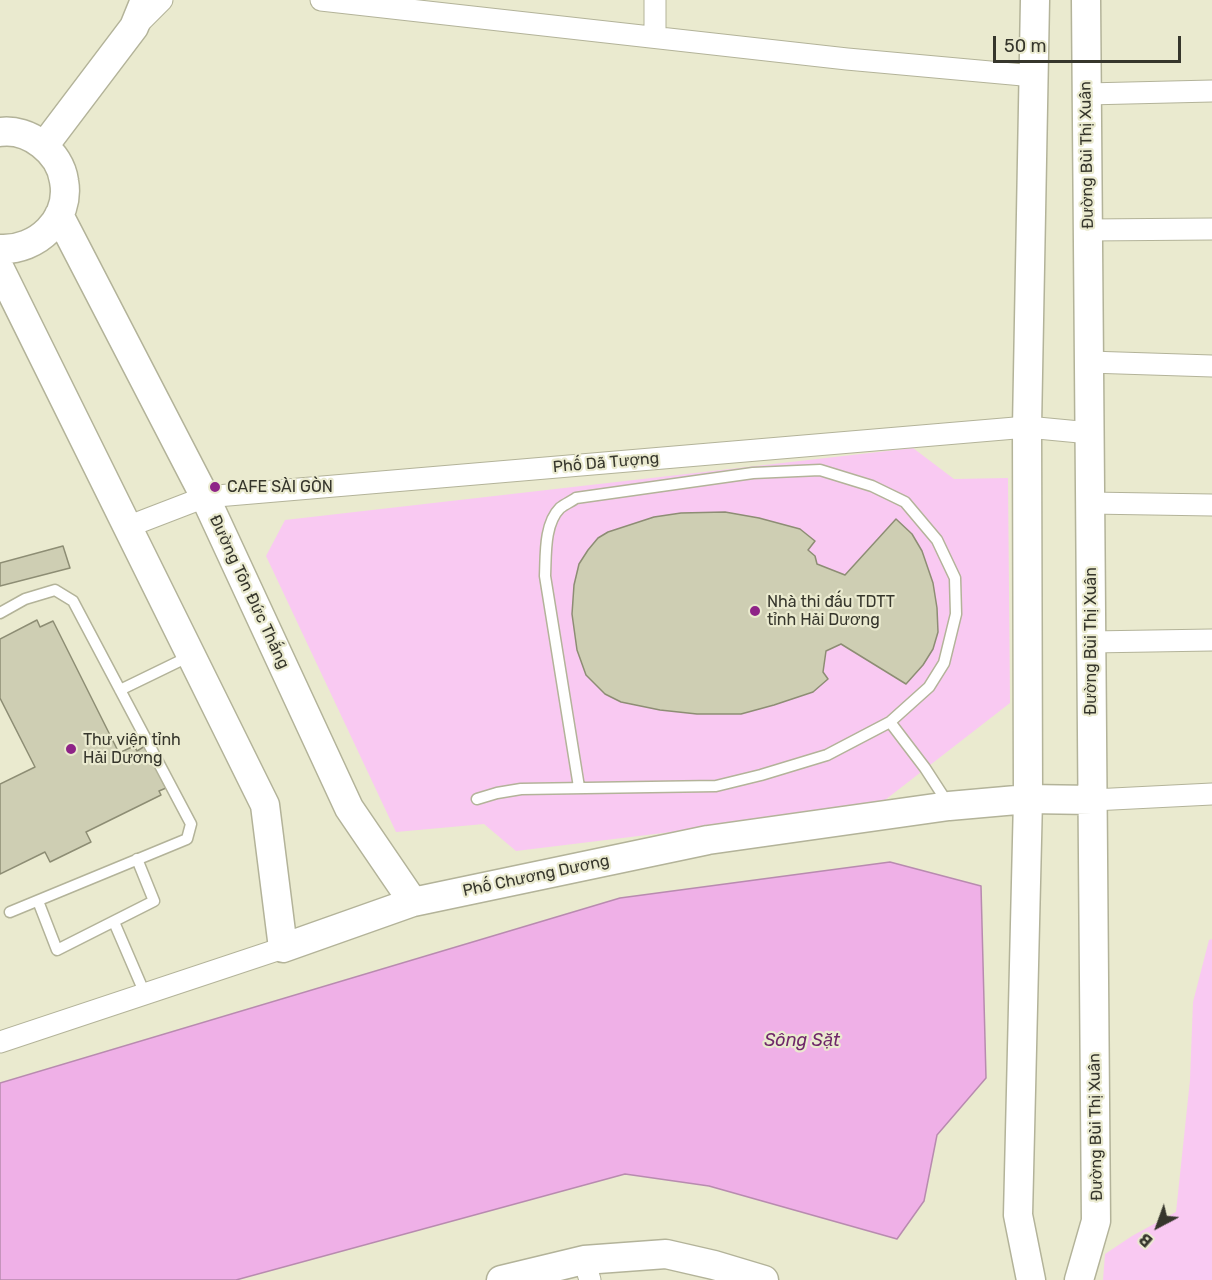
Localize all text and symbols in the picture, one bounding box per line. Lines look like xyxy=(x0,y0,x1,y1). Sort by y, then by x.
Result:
scale bar xyxy=(996,24,1184,62)
text: 50 m xyxy=(1004,35,1047,57)
street label: Đường Bùi Thị Xuân xyxy=(1076,81,1098,229)
street label: Phố Dã Tượng xyxy=(552,449,660,477)
place label: CAFE SÀI GÒN xyxy=(227,477,333,497)
marker: CAFE SÀI GÒN xyxy=(208,480,222,494)
street label: Đường Tôn Đức Thắng xyxy=(205,512,293,672)
street label: Đường Bùi Thị Xuân xyxy=(1081,567,1101,715)
place label: Nhà thi đấu TDTT tỉnh Hải Dương xyxy=(767,592,895,630)
marker: Nhà thi đấu TDTT tỉnh Hải Dương xyxy=(748,604,762,618)
place label: Thư viện tỉnh Hải Dương xyxy=(83,730,181,768)
marker: Thư viện tỉnh Hải Dương xyxy=(64,742,78,756)
street label: Phố Chương Dương xyxy=(461,851,611,901)
water label: Sông Sặt xyxy=(764,1030,840,1052)
street label: Đường Bùi Thị Xuân xyxy=(1085,1053,1107,1201)
north arrow xyxy=(1128,1196,1188,1256)
text: B xyxy=(1135,1229,1156,1251)

